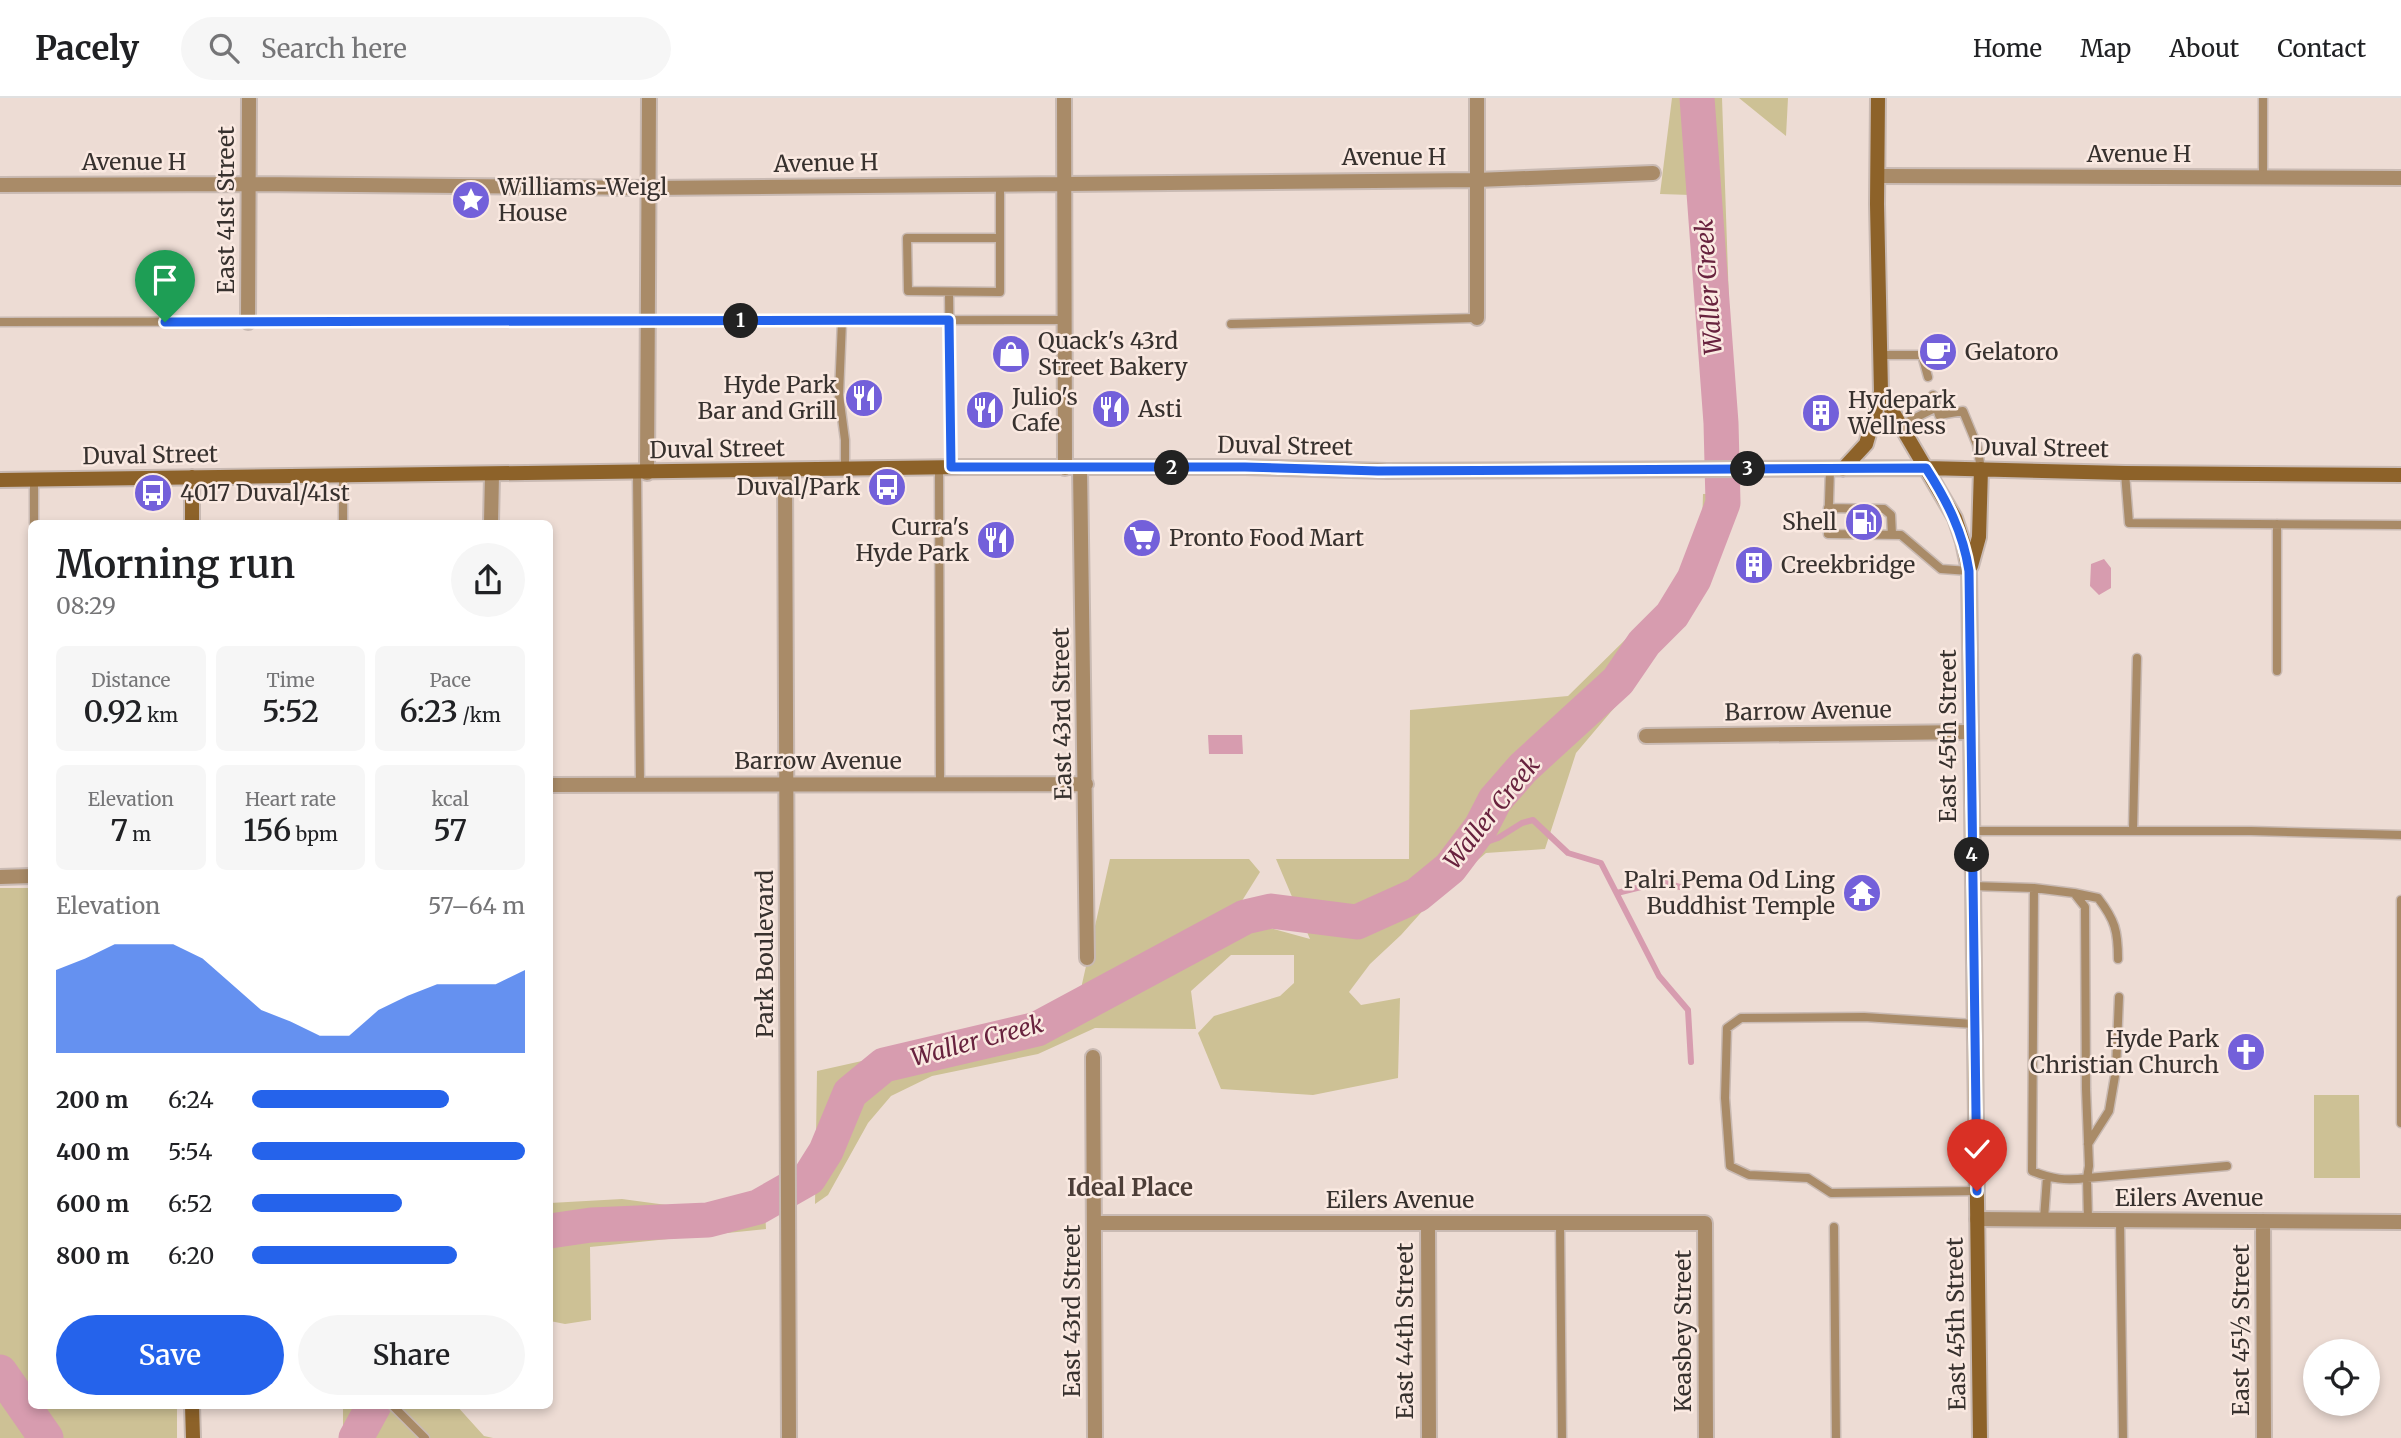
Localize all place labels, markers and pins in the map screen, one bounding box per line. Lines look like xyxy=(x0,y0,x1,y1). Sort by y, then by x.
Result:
place label: Williams-Weigl House xyxy=(497,172,668,227)
place icon: Williams-Weigl House xyxy=(450,179,492,221)
pin xyxy=(135,250,195,322)
pin: 1 xyxy=(724,304,758,339)
place label: Quack's 43rd Street Bakery xyxy=(1038,326,1188,381)
cafe icon: Gelatoro xyxy=(1917,331,1959,373)
shop icon: Quack's 43rd Street Bakery xyxy=(990,333,1032,375)
place label: Gelatoro xyxy=(1965,337,2058,366)
place label: Hyde Park Bar and Grill xyxy=(698,370,837,425)
restaurant icon: Hyde Park Bar and Grill xyxy=(843,377,885,419)
place label: Julio's Cafe xyxy=(1011,382,1078,437)
place label: Hydepark Wellness xyxy=(1847,385,1956,440)
restaurant icon: Asti xyxy=(1090,388,1132,430)
restaurant icon: Julio's Cafe xyxy=(964,389,1006,431)
building icon: Hydepark Wellness xyxy=(1800,392,1842,434)
place label: Asti xyxy=(1137,394,1182,423)
pin: 2 xyxy=(1154,450,1190,486)
pin: 3 xyxy=(1730,452,1766,486)
bus stop icon: Duval/Park xyxy=(866,466,908,508)
bus stop icon: 4017 Duval/41st xyxy=(132,472,174,514)
place label: Duval/Park xyxy=(736,472,860,501)
place label: 4017 Duval/41st xyxy=(180,478,350,507)
fuel station icon: Shell xyxy=(1843,501,1885,543)
place label: Shell xyxy=(1782,507,1837,536)
place label: Curra's Hyde Park xyxy=(855,512,969,567)
supermarket icon: Pronto Food Mart xyxy=(1121,517,1163,559)
restaurant icon: Curra's Hyde Park xyxy=(975,519,1017,561)
place label: Pronto Food Mart xyxy=(1169,523,1364,552)
building icon: Creekbridge xyxy=(1733,544,1775,586)
place label: Creekbridge xyxy=(1781,550,1915,579)
pin: 4 xyxy=(1954,838,1990,872)
place label: Palri Pema Od Ling Buddhist Temple xyxy=(1624,865,1835,920)
temple icon: Palri Pema Od Ling Buddhist Temple xyxy=(1841,872,1883,914)
place label: Hyde Park Christian Church xyxy=(2030,1024,2219,1079)
church icon: Hyde Park Christian Church xyxy=(2225,1031,2267,1073)
pin xyxy=(1947,1119,2007,1191)

